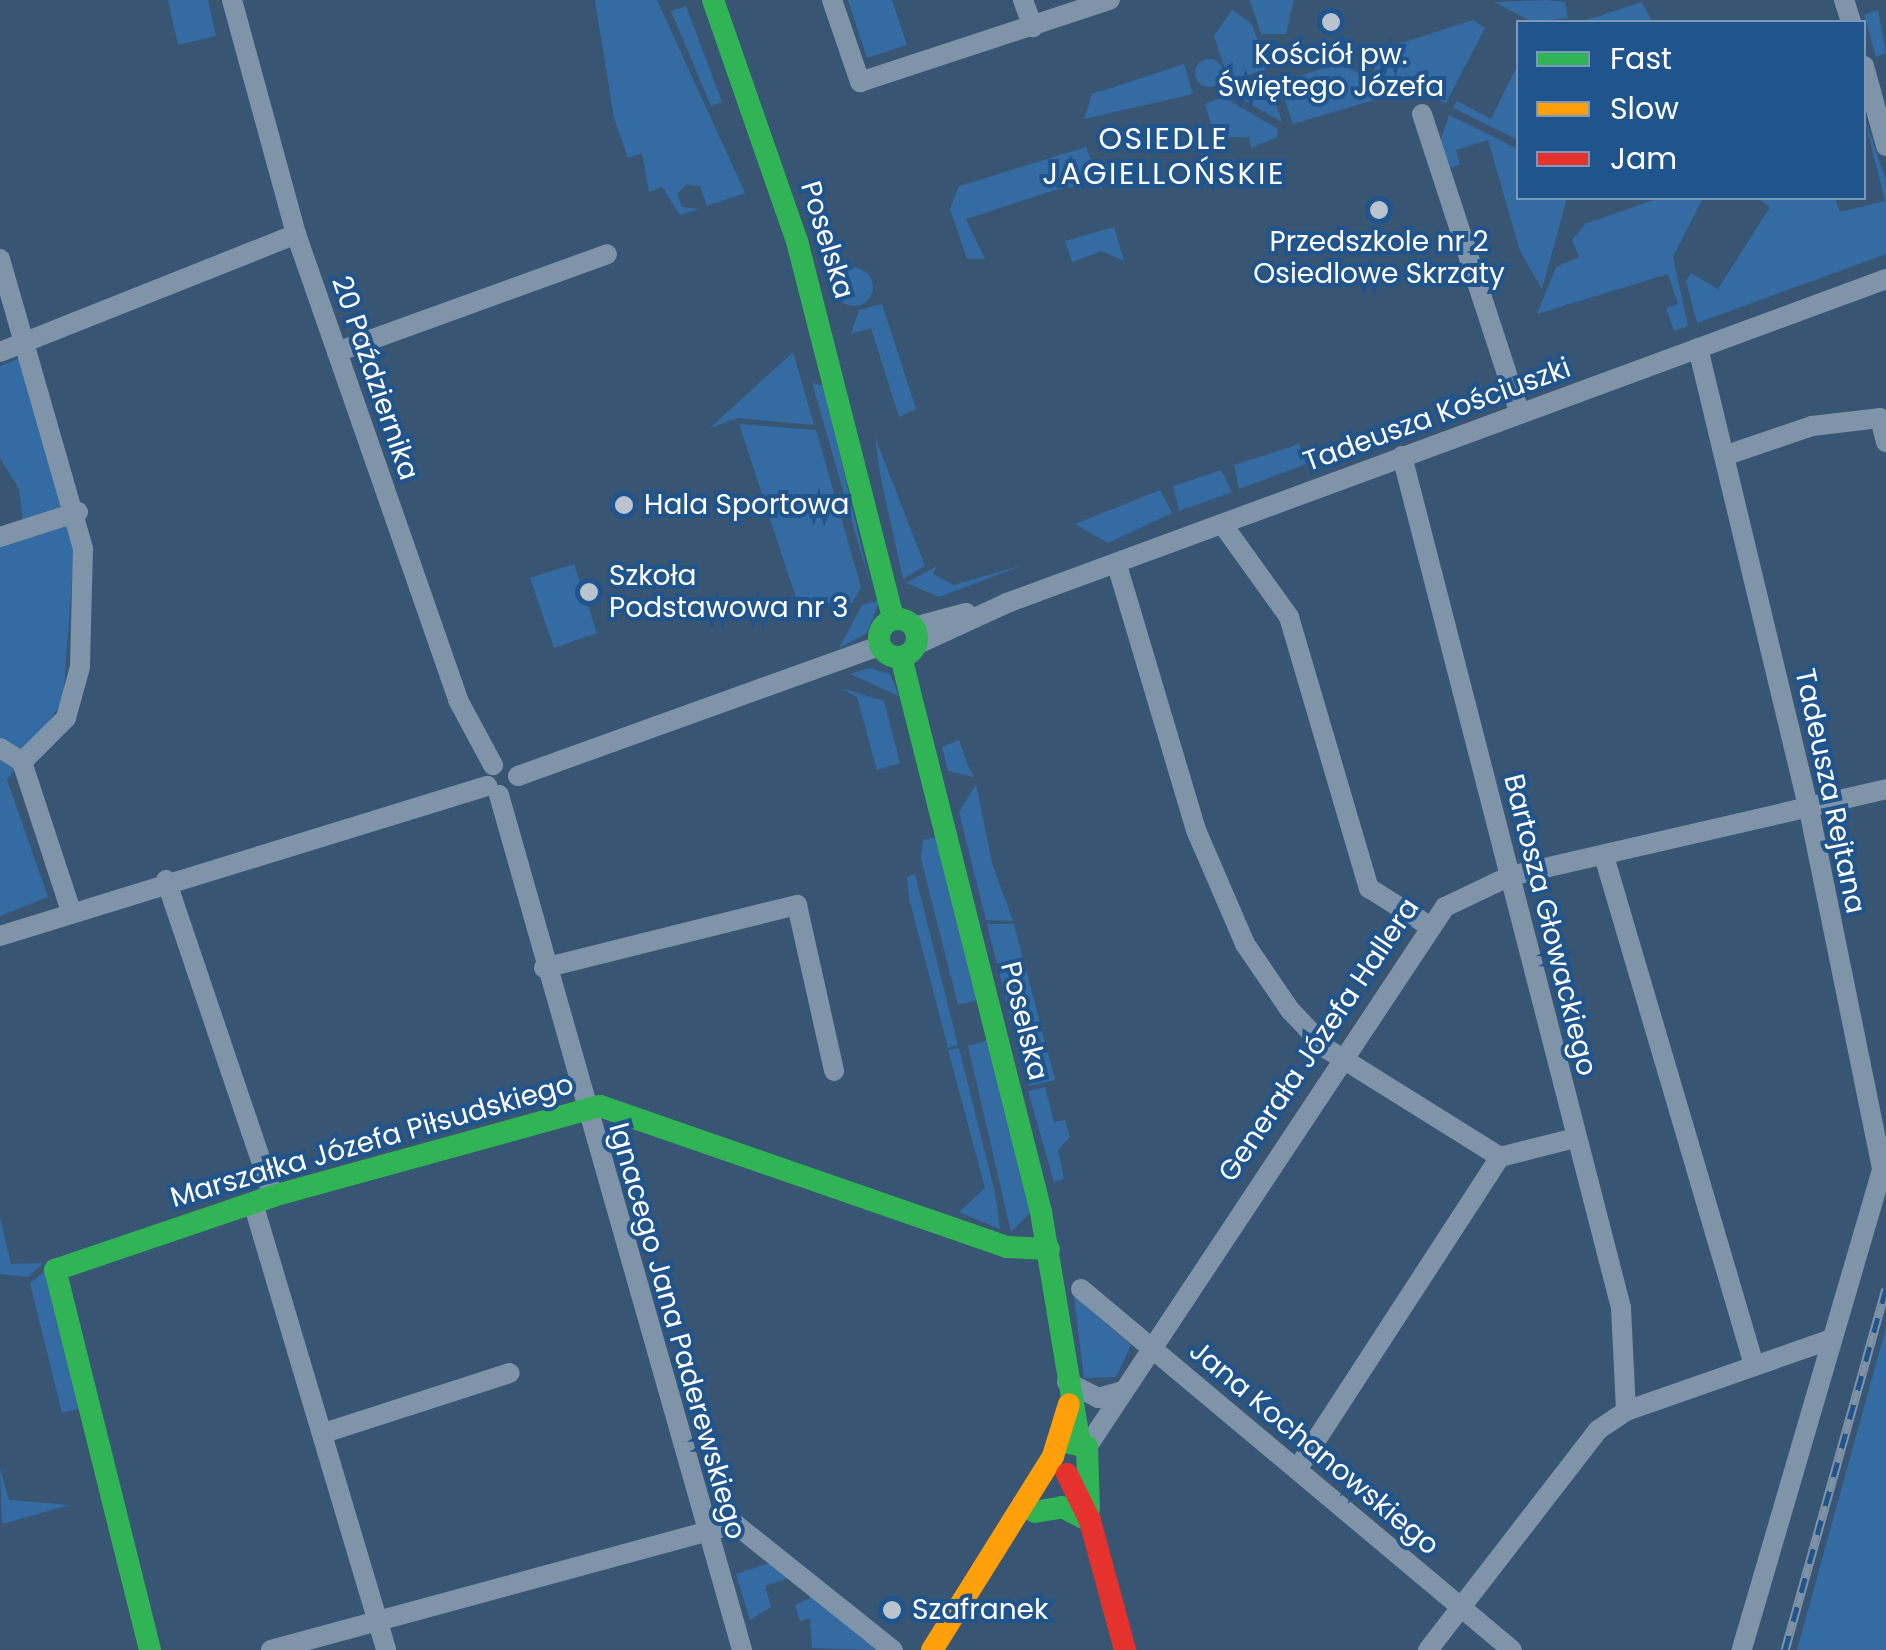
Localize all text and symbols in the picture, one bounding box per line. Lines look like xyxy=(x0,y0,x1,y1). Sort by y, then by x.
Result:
marker: Kościół pw. Świętego Józefa xyxy=(1320,11,1342,33)
legend xyxy=(1516,20,1866,200)
text: Fast xyxy=(1610,37,1672,80)
place label: Kościół pw. Świętego Józefa xyxy=(1218,38,1444,104)
text: Slow xyxy=(1610,87,1679,130)
district label: OSIEDLE JAGIELLOŃSKIE xyxy=(1042,121,1286,192)
text: Jam xyxy=(1610,137,1677,180)
street label: Poselska xyxy=(793,177,861,303)
marker: Przedszkole nr 2 Osiedlowe Skrzaty xyxy=(1368,199,1390,221)
place label: Przedszkole nr 2 Osiedlowe Skrzaty xyxy=(1253,225,1505,291)
street label: 20 Października xyxy=(324,272,426,484)
street label: Tadeusza Kościuszki xyxy=(1299,351,1575,479)
place label: Hala Sportowa xyxy=(644,488,849,522)
marker: Hala Sportowa xyxy=(613,494,635,516)
place label: Szkoła Podstawowa nr 3 xyxy=(609,559,848,625)
marker: Szkoła Podstawowa nr 3 xyxy=(578,581,600,603)
street label: Tadeusza Rejtana xyxy=(1788,666,1872,916)
street label: Bartosza Głowackiego xyxy=(1496,771,1604,1079)
street label: Generała Józefa Hallera xyxy=(1212,892,1426,1188)
street label: Poselska xyxy=(993,958,1055,1084)
street label: Marszałka Józefa Piłsudskiego xyxy=(167,1067,577,1215)
street label: Ignacego Jana Paderewskiego xyxy=(601,1119,753,1543)
street label: Jana Kochanowskiego xyxy=(1182,1334,1446,1562)
place label: Szafranek xyxy=(912,1593,1048,1627)
marker: Szafranek xyxy=(881,1599,903,1621)

